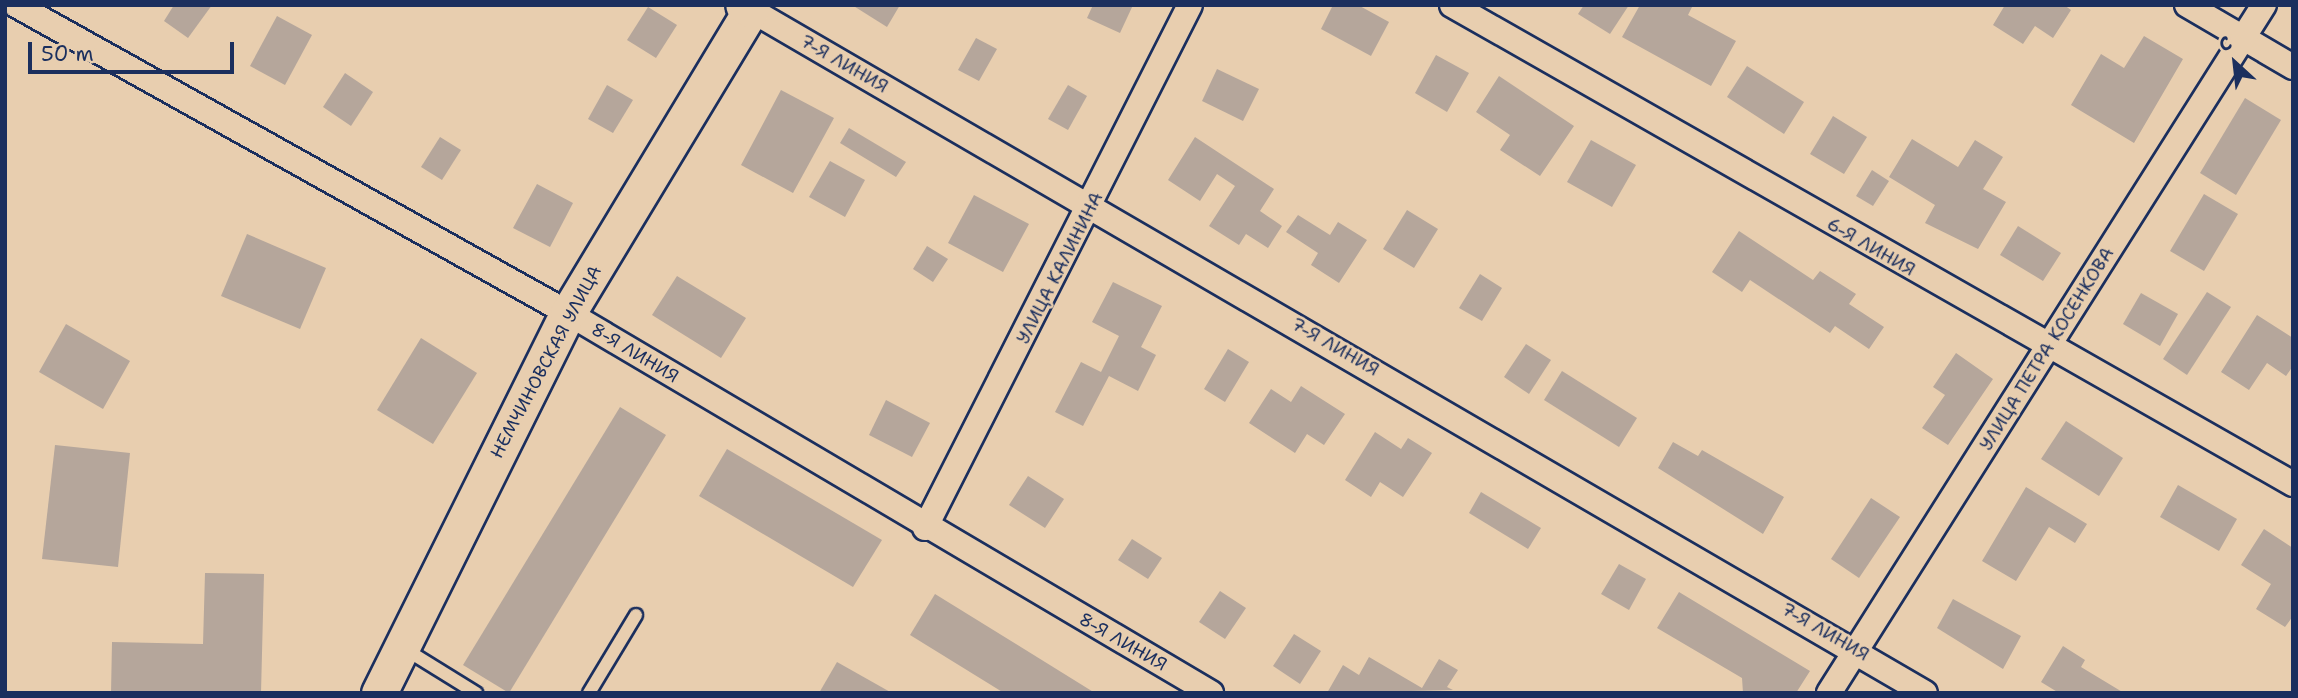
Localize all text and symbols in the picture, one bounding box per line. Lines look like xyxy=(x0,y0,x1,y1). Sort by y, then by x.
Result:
scale bar xyxy=(32,28,238,72)
north arrow xyxy=(2200,28,2270,98)
street label: 7-Я ЛИНИЯ xyxy=(796,30,892,98)
text: С xyxy=(2214,30,2236,58)
text: 50 m xyxy=(41,40,94,68)
street label: УЛИЦА КАЛИНИНА xyxy=(1012,188,1108,348)
street label: 6-Я ЛИНИЯ xyxy=(1823,213,1919,281)
street label: УЛИЦА ПЕТРА КОСЕНКОВА xyxy=(1975,243,2119,455)
street label: НЕМЧИНОВСКАЯ УЛИЦА xyxy=(486,262,606,462)
street label: 7-Я ЛИНИЯ xyxy=(1287,313,1383,381)
street label: 8-Я ЛИНИЯ xyxy=(587,319,683,387)
street label: 7-Я ЛИНИЯ xyxy=(1777,598,1873,666)
street label: 8-Я ЛИНИЯ xyxy=(1075,608,1171,676)

